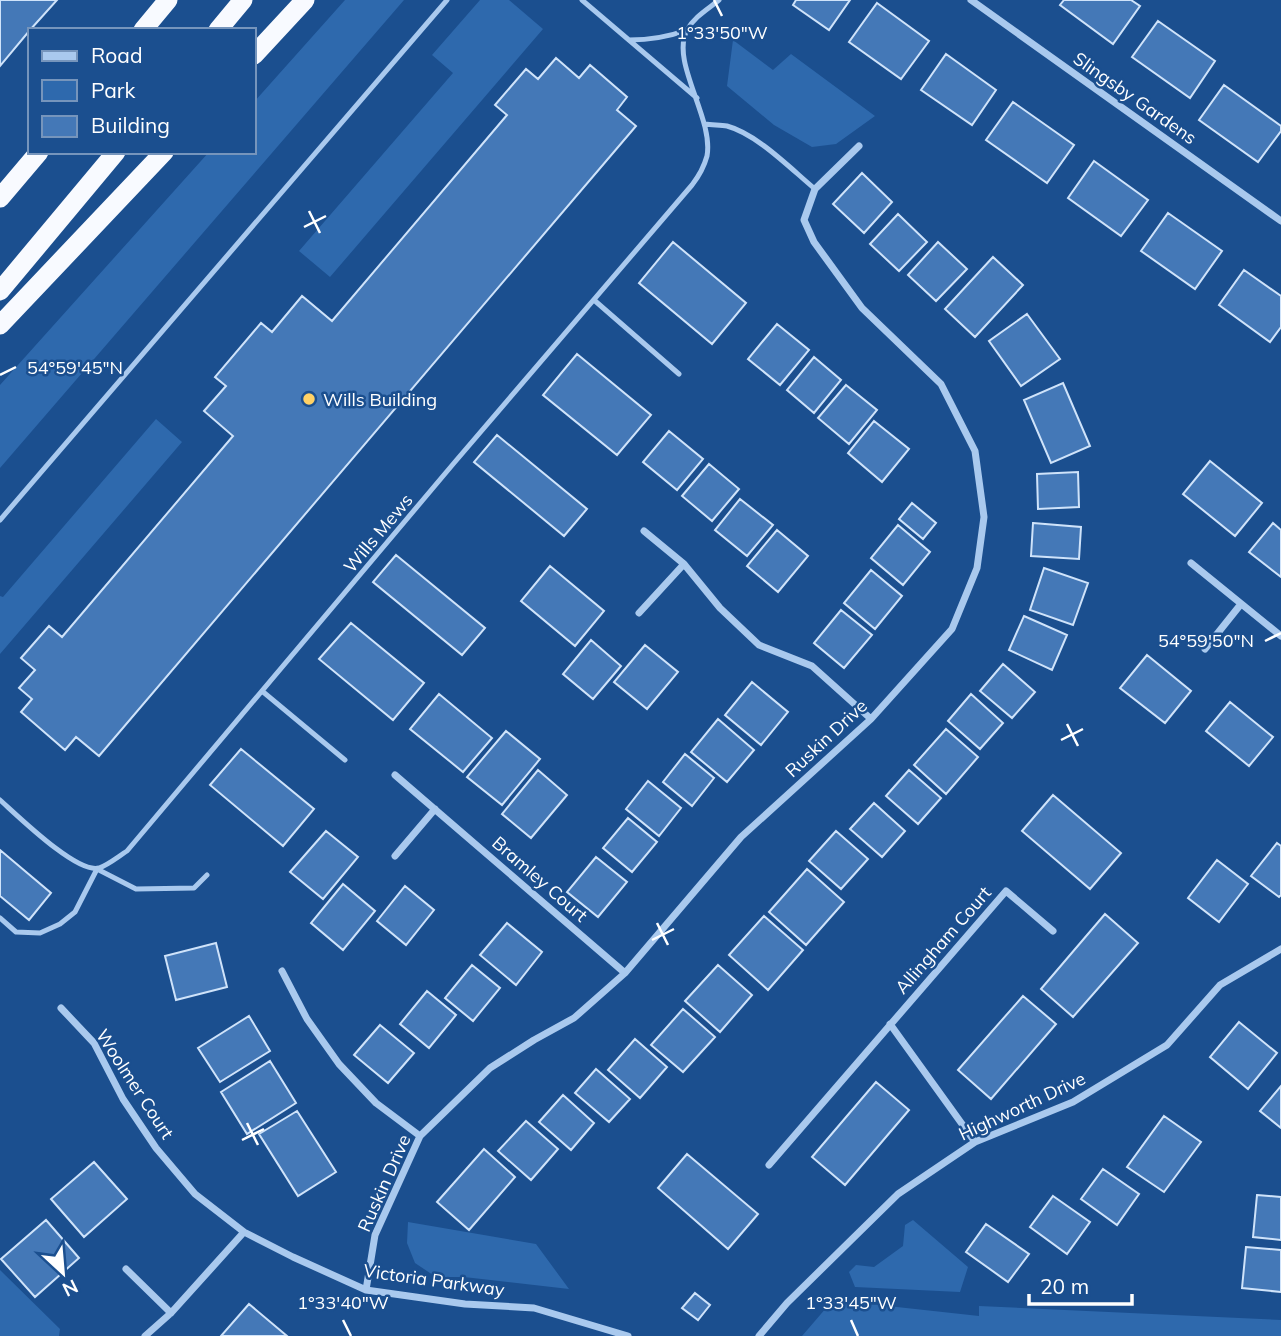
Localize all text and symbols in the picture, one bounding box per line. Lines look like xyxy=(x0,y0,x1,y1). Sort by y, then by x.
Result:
text: 1°33'50"W xyxy=(676,21,768,44)
legend xyxy=(28,28,256,154)
text: Road xyxy=(91,42,142,68)
street label: Slingsby Gardens xyxy=(1069,47,1201,149)
text: Park xyxy=(91,77,135,103)
text: Building xyxy=(91,112,170,138)
text: 54°59'45"N xyxy=(27,356,123,379)
place label: Wills Building xyxy=(323,388,437,411)
marker: Wills Building xyxy=(301,391,317,407)
street label: Wills Mews xyxy=(338,489,418,577)
text: 54°59'50"N xyxy=(1158,629,1254,652)
street label: Ruskin Drive xyxy=(780,694,872,782)
street label: Bramley Court xyxy=(487,831,593,927)
street label: Allingham Court xyxy=(890,882,996,998)
street label: Woolmer Court xyxy=(91,1025,179,1143)
street label: Highworth Drive xyxy=(955,1067,1089,1145)
street label: Ruskin Drive xyxy=(352,1131,416,1235)
north arrow xyxy=(28,1238,98,1308)
street label: Victoria Parkway xyxy=(362,1259,506,1301)
scale bar xyxy=(1029,1262,1132,1306)
text: 20 m xyxy=(1040,1273,1089,1299)
text: N xyxy=(59,1274,82,1302)
text: 1°33'40"W xyxy=(297,1291,389,1314)
text: 1°33'45"W xyxy=(805,1291,897,1314)

